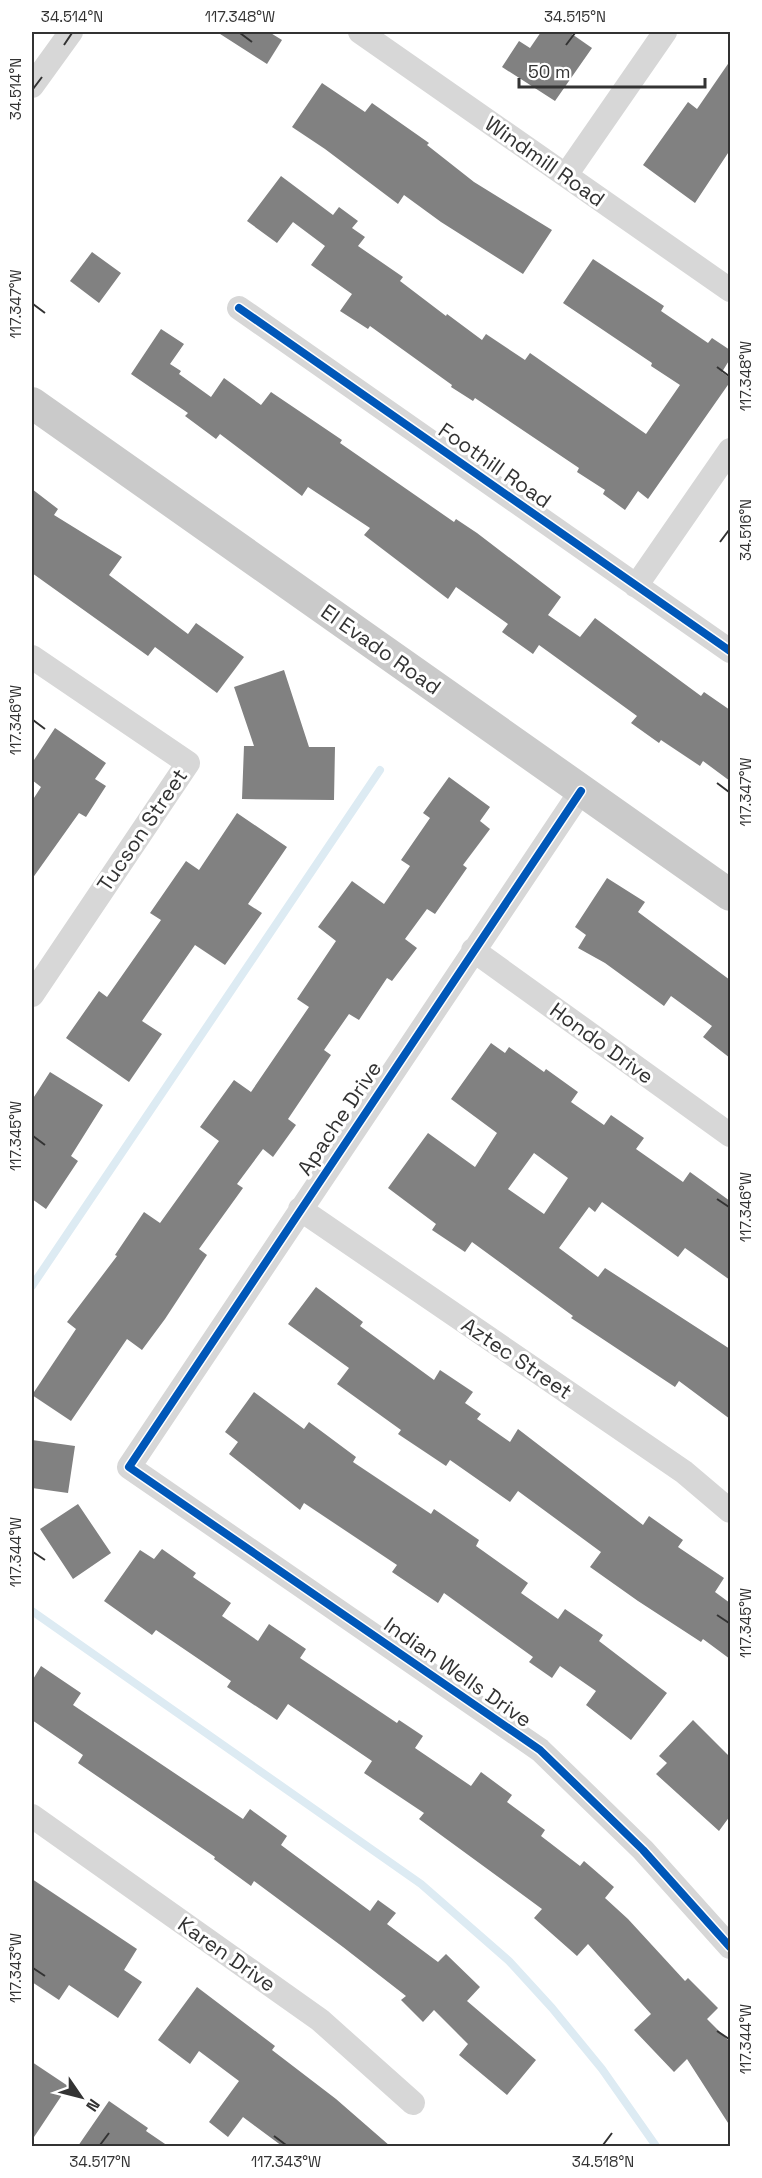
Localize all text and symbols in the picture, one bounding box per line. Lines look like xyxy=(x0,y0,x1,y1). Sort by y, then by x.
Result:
text: 34.514°N xyxy=(41,7,103,26)
text: 117.348°W xyxy=(205,7,275,26)
text: 34.515°N xyxy=(544,7,606,26)
scale bar xyxy=(519,51,705,89)
text: 34.514°N xyxy=(6,58,25,120)
text: 50 m xyxy=(528,60,570,83)
street label: Windmill Road xyxy=(480,110,610,212)
text: 117.347°W xyxy=(6,269,25,339)
text: 117.348°W xyxy=(736,341,755,411)
street label: Foothill Road xyxy=(433,416,557,514)
text: 34.516°N xyxy=(736,499,755,561)
street label: El Evado Road xyxy=(316,598,446,700)
text: 117.346°W xyxy=(6,685,25,755)
text: 117.347°W xyxy=(736,757,755,827)
street label: Tucson Street xyxy=(91,763,193,897)
street label: Hondo Drive xyxy=(545,996,659,1090)
street label: Apache Drive xyxy=(291,1056,387,1180)
text: 117.345°W xyxy=(6,1101,25,1171)
text: 117.346°W xyxy=(736,1172,755,1242)
street label: Aztec Street xyxy=(456,1311,578,1405)
text: 117.344°W xyxy=(6,1517,25,1587)
text: 117.345°W xyxy=(736,1588,755,1658)
street label: Indian Wells Drive xyxy=(379,1611,537,1733)
street label: Karen Drive xyxy=(173,1910,281,1998)
text: 117.343°W xyxy=(6,1933,25,2003)
text: 117.344°W xyxy=(736,2004,755,2074)
north arrow xyxy=(51,2067,111,2127)
text: N xyxy=(81,2095,105,2116)
text: 34.517°N xyxy=(69,2152,131,2171)
text: 117.343°W xyxy=(251,2152,321,2171)
text: 34.518°N xyxy=(572,2152,634,2171)

